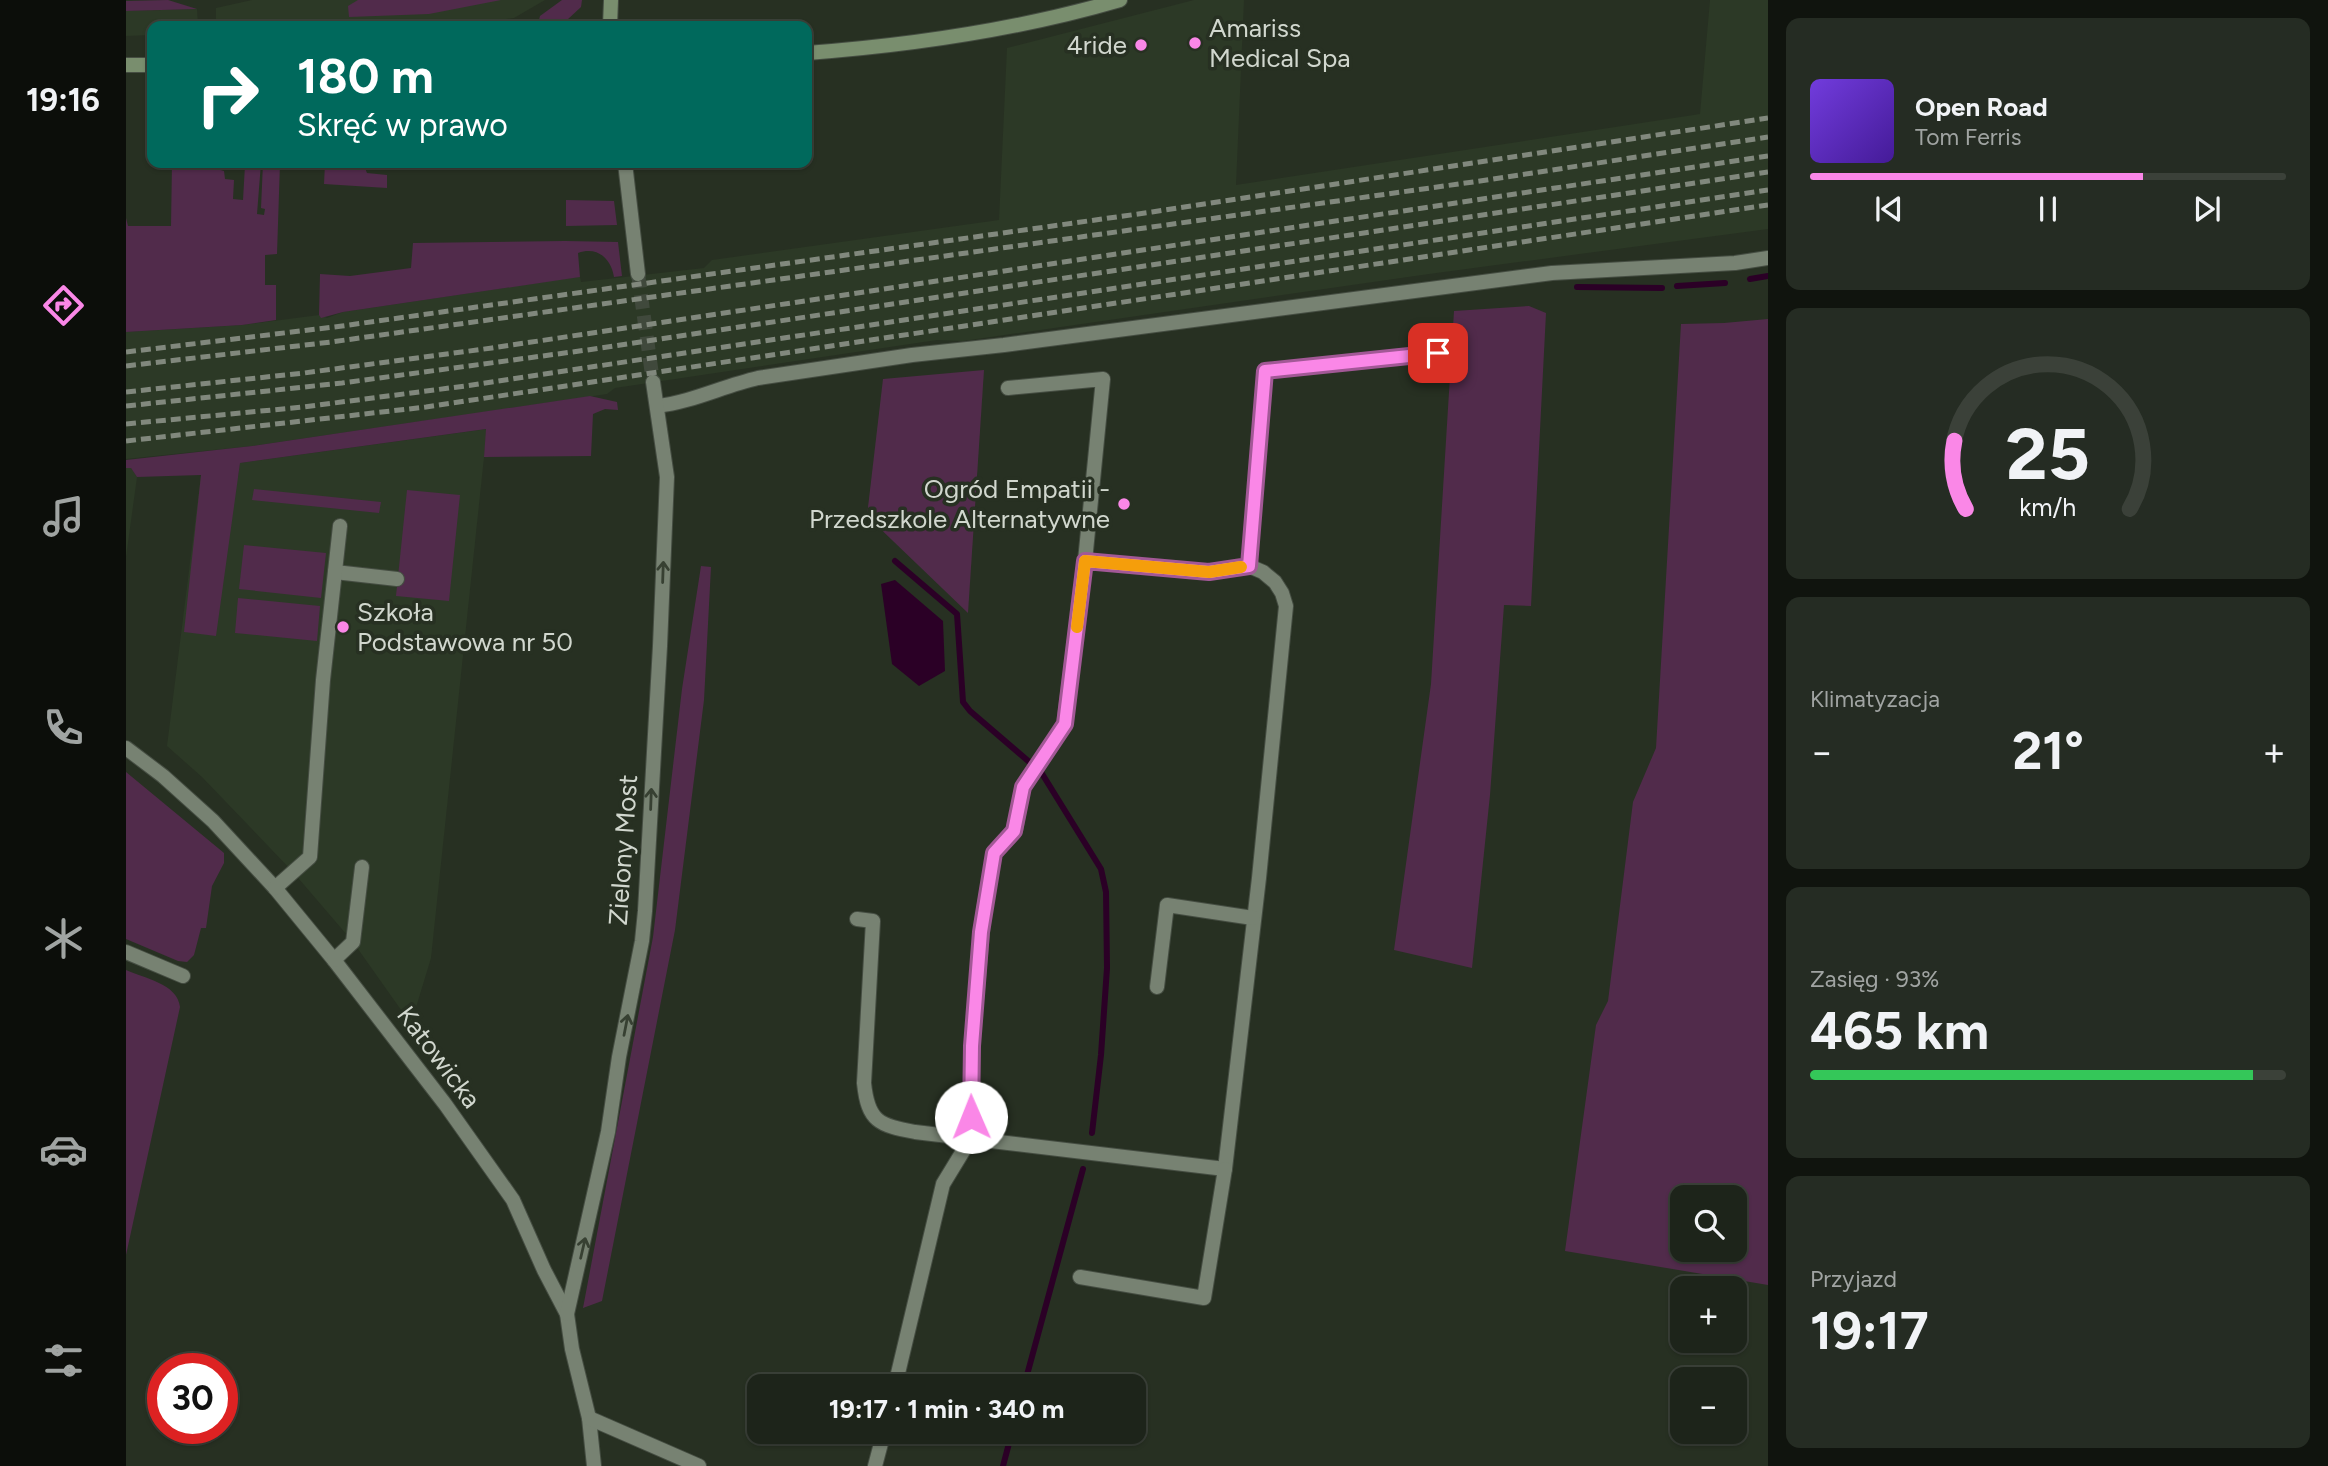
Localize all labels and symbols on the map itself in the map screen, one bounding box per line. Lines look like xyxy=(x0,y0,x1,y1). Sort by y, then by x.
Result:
place label: Amariss Medical Spa xyxy=(1209,12,1351,74)
place label: 4ride xyxy=(1067,29,1127,61)
marker: Amariss Medical Spa xyxy=(1187,35,1203,51)
marker: 4ride xyxy=(1133,37,1149,53)
pin xyxy=(1408,323,1468,383)
place label: Ogród Empatii - Przedszkole Alternatywne xyxy=(809,473,1110,535)
marker: Ogród Empatii - Przedszkole Alternatywne xyxy=(1116,496,1132,512)
one-way arrow xyxy=(657,561,670,583)
place label: Szkoła Podstawowa nr 50 xyxy=(357,596,573,658)
marker: Szkoła Podstawowa nr 50 xyxy=(335,619,351,635)
street label: Zielony Most xyxy=(602,773,644,927)
one-way arrow xyxy=(645,788,658,811)
street label: Katowicka xyxy=(390,1000,488,1114)
one-way arrow xyxy=(619,1014,633,1037)
position arrow xyxy=(934,1080,1008,1154)
one-way arrow xyxy=(576,1237,590,1260)
speed limit sign: 30 xyxy=(147,1353,238,1444)

